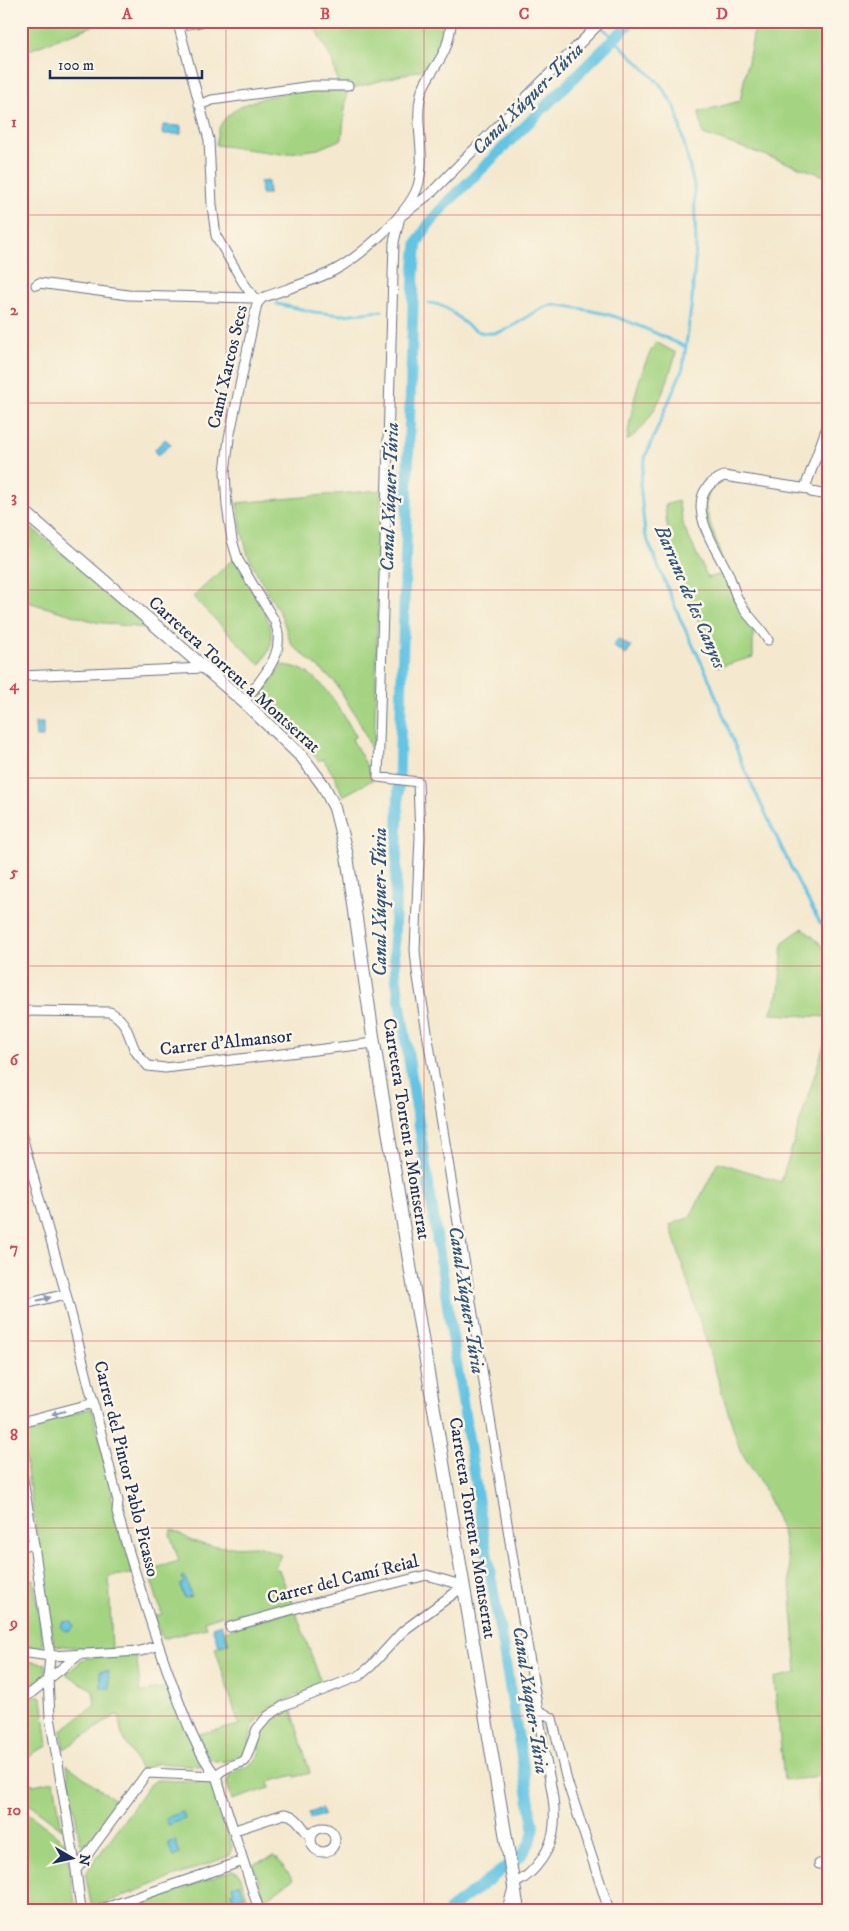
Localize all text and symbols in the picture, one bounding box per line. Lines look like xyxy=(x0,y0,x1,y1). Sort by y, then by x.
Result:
text: A xyxy=(121,4,133,24)
text: B xyxy=(320,4,330,24)
text: C xyxy=(519,4,529,24)
text: D xyxy=(716,4,728,24)
water label: Canal Xúquer-Túria xyxy=(467,38,590,161)
scale bar xyxy=(50,48,202,80)
text: 100 m xyxy=(58,56,94,75)
text: 1 xyxy=(11,112,17,132)
text: 2 xyxy=(10,300,19,320)
street label: Camí Xarcos Secs xyxy=(203,303,253,431)
water label: Canal Xúquer-Túria xyxy=(376,422,405,572)
text: 3 xyxy=(11,487,17,507)
water label: Barranc de les Canyes xyxy=(649,521,731,673)
street label: Carretera Torrent a Montserrat xyxy=(143,592,325,758)
text: 4 xyxy=(8,675,19,695)
water label: Canal Xúquer-Túria xyxy=(369,827,393,977)
text: 5 xyxy=(9,862,18,882)
street label: Carretera Torrent a Montserrat xyxy=(378,1017,434,1242)
street label: Carrer d'Almansor xyxy=(159,1025,294,1061)
text: 6 xyxy=(10,1050,20,1070)
water label: Canal Xúquer-Túria xyxy=(442,1225,489,1376)
text: 7 xyxy=(10,1238,18,1258)
one-way arrow xyxy=(36,1295,51,1303)
street label: Carrer del Pintor Pablo Picasso xyxy=(88,1359,164,1580)
one-way arrow xyxy=(50,1409,65,1417)
street label: Carretera Torrent a Montserrat xyxy=(444,1416,500,1641)
text: 8 xyxy=(10,1425,18,1445)
street label: Carrer del Camí Reial xyxy=(265,1550,422,1609)
text: 9 xyxy=(9,1613,18,1633)
water label: Canal Xúquer-Túria xyxy=(506,1625,553,1776)
text: 10 xyxy=(7,1800,22,1820)
north arrow xyxy=(48,1834,98,1884)
text: N xyxy=(74,1853,94,1867)

